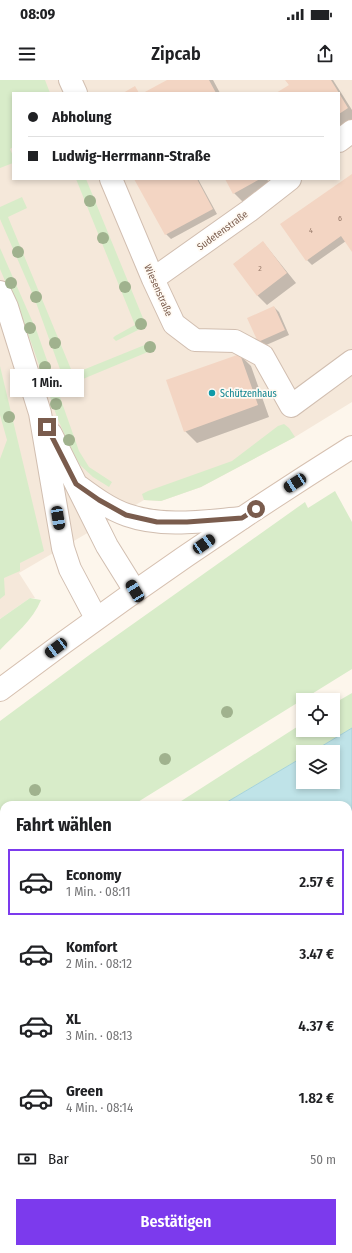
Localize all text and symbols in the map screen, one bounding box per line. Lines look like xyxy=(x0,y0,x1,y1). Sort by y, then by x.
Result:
text: 08:09 xyxy=(20,5,55,23)
icon: menu xyxy=(16,43,38,65)
text: Zipcab xyxy=(151,43,201,65)
icon: share xyxy=(314,43,336,65)
text: Abholung xyxy=(52,108,111,126)
text: Ludwig-Herrmann-Straße xyxy=(52,147,211,165)
street label: Sudetenstraße xyxy=(195,208,250,253)
house number: 6 xyxy=(338,214,342,223)
house number: 4 xyxy=(309,226,313,235)
street label: Wiesenstraße xyxy=(141,263,175,318)
house number: 2 xyxy=(258,264,262,273)
callout: 1 Min. xyxy=(10,369,84,397)
text: 1 Min. xyxy=(32,375,62,390)
marker: Schützenhaus xyxy=(207,388,217,398)
place label: Schützenhaus xyxy=(220,388,277,400)
route end xyxy=(38,418,56,436)
car xyxy=(282,471,308,495)
route start xyxy=(247,500,265,518)
car xyxy=(50,505,66,531)
car xyxy=(191,532,217,556)
car xyxy=(124,578,146,604)
car xyxy=(43,636,69,660)
map controls xyxy=(296,693,340,789)
button: locate xyxy=(296,693,340,737)
button: layers xyxy=(296,745,340,789)
text: Fahrt wählen xyxy=(16,814,112,836)
icon: car xyxy=(18,864,54,900)
text: Economy xyxy=(66,866,121,884)
text: 2.57 € xyxy=(299,873,334,891)
text: 1 Min. · 08:11 xyxy=(66,884,131,899)
icon: car xyxy=(18,936,54,972)
text: Komfort xyxy=(66,938,117,956)
text: 3.47 € xyxy=(299,945,334,963)
text: 2 Min. · 08:12 xyxy=(66,956,132,971)
icon: car xyxy=(18,1008,54,1044)
text: XL xyxy=(66,1010,81,1028)
text: 4.37 € xyxy=(298,1017,334,1035)
text: 3 Min. · 08:13 xyxy=(66,1028,132,1043)
icon: car xyxy=(18,1080,54,1116)
text: Green xyxy=(66,1082,103,1100)
text: 1.82 € xyxy=(299,1089,334,1107)
text: 4 Min. · 08:14 xyxy=(66,1100,133,1115)
icon: cash xyxy=(16,1148,38,1170)
text: Bar xyxy=(48,1150,69,1168)
text: 50 m xyxy=(310,1152,336,1167)
button: Bestätigen xyxy=(16,1199,336,1245)

